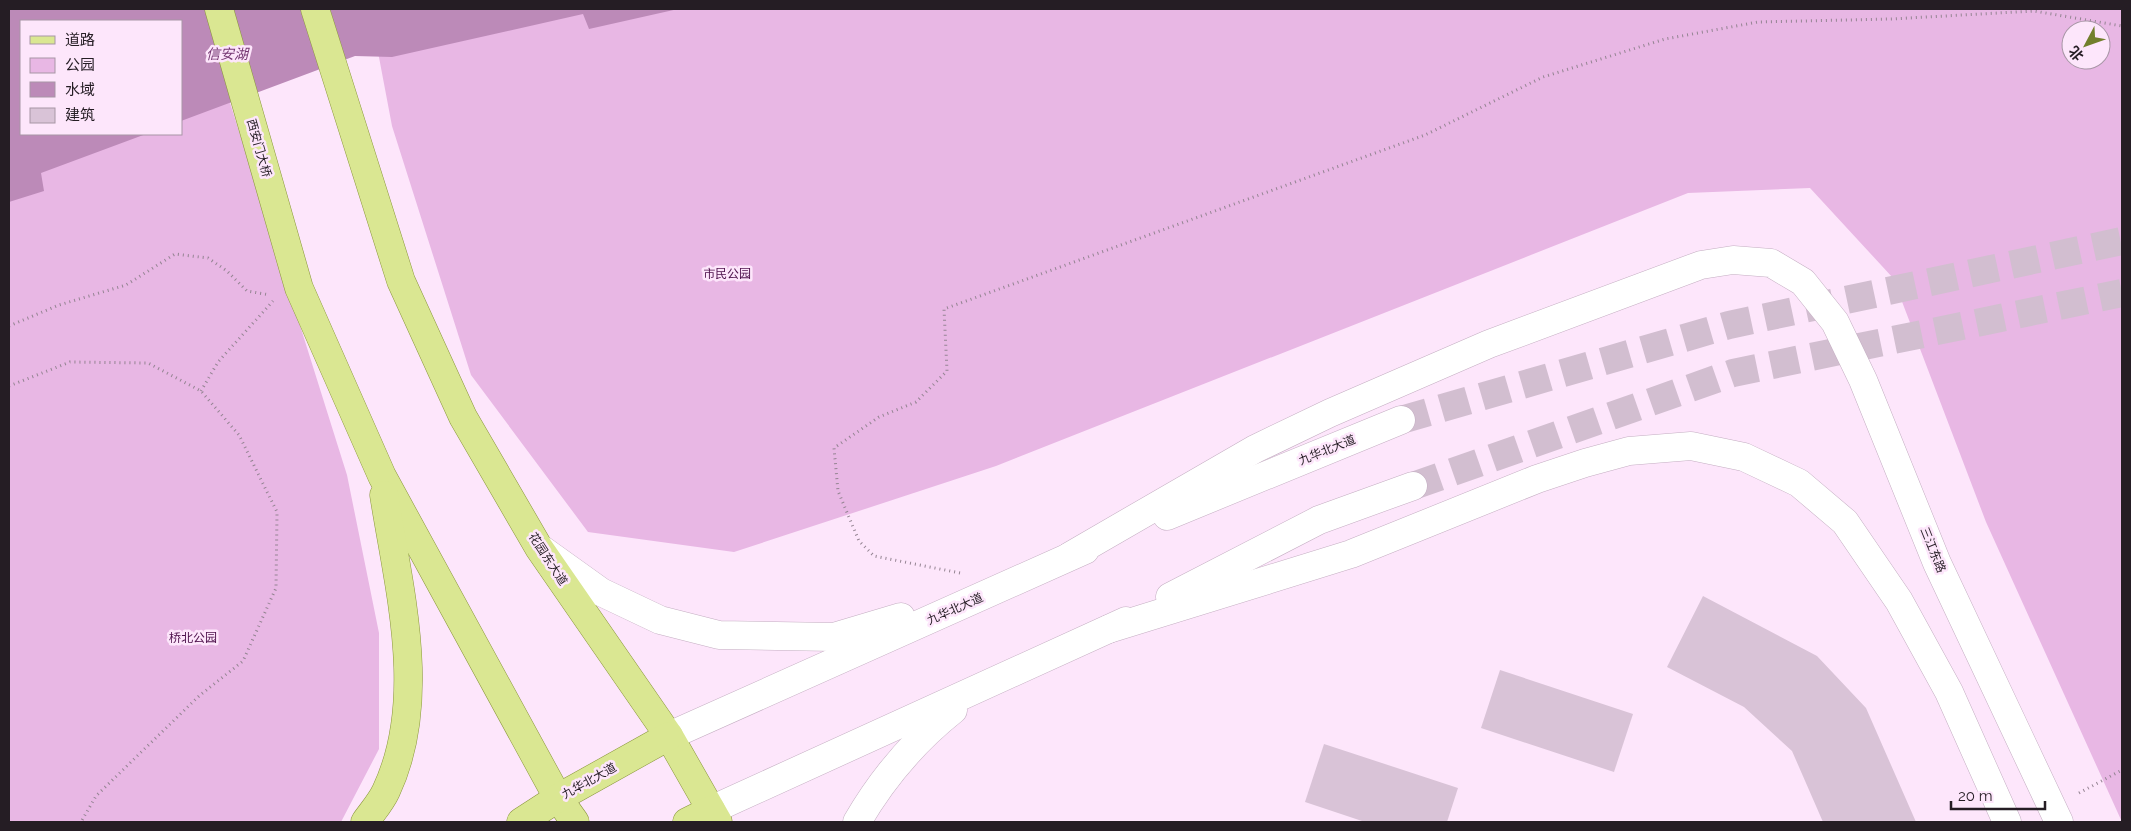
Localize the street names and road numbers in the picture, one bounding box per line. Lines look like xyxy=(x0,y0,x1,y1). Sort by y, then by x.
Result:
street label: 西安门大桥 xyxy=(244,117,274,179)
street label: 九华北大道 xyxy=(1297,432,1357,468)
street label: 三江东路 xyxy=(1918,525,1948,575)
street label: 花园东大道 xyxy=(526,530,570,588)
street label: 九华北大道 xyxy=(925,590,985,628)
street label: 九华北大道 xyxy=(559,760,619,802)

